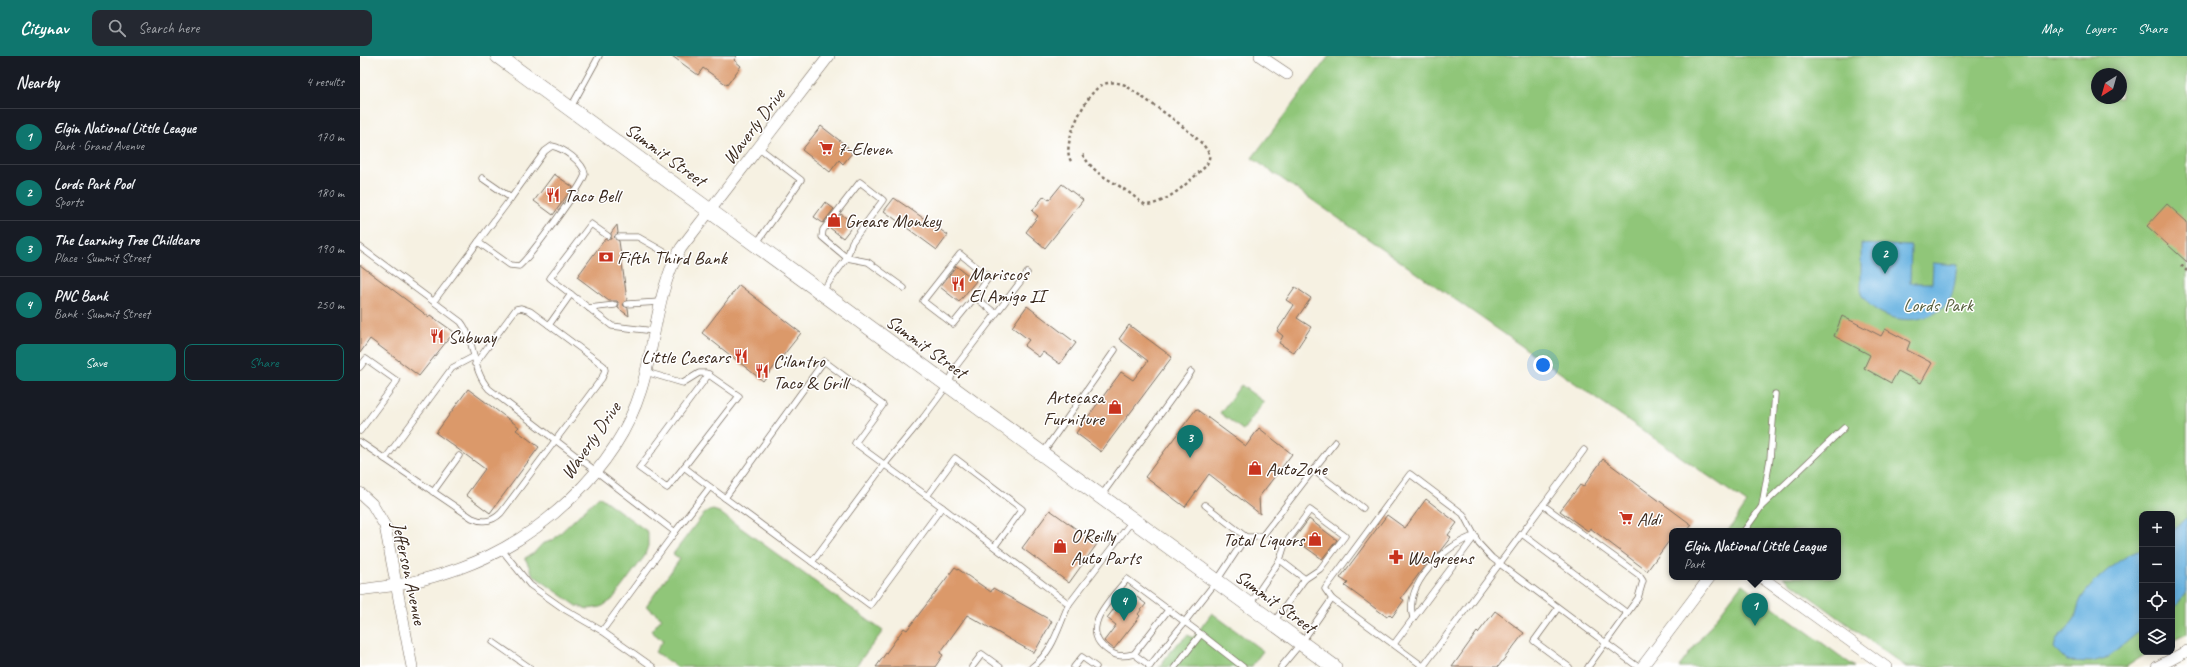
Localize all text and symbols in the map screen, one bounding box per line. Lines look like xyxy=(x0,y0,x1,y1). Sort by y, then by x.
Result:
search box xyxy=(92,10,372,46)
text: Citynav xyxy=(20,16,68,40)
icon: search xyxy=(106,17,128,39)
text: Search here xyxy=(138,19,199,38)
text: Map xyxy=(2041,20,2063,37)
text: Layers xyxy=(2085,20,2116,37)
text: Share xyxy=(2138,20,2167,37)
north arrow xyxy=(2091,68,2127,104)
text: Nearby xyxy=(16,72,59,93)
text: 4 results xyxy=(306,74,344,90)
street label: Waverly Drive xyxy=(717,82,791,169)
street label: Summit Street xyxy=(620,117,713,194)
text: Elgin National Little League xyxy=(54,119,196,138)
text: 1 xyxy=(26,129,32,145)
text: 170 m xyxy=(316,129,344,145)
place label: 7-Eleven xyxy=(837,137,894,161)
text: Park · Grand Avenue xyxy=(54,138,144,154)
supermarket icon: 7-Eleven xyxy=(818,140,834,156)
text: Lords Park Pool xyxy=(54,175,133,194)
place label: Taco Bell xyxy=(564,184,623,208)
text: 2 xyxy=(26,185,32,201)
text: 180 m xyxy=(316,185,344,201)
restaurant icon: Taco Bell xyxy=(545,187,561,203)
text: Sports xyxy=(54,194,83,210)
place label: Grease Monkey xyxy=(845,209,942,233)
shop icon: Grease Monkey xyxy=(826,212,842,228)
text: The Learning Tree Childcare xyxy=(54,231,199,250)
text: 3 xyxy=(26,241,32,257)
text: 190 m xyxy=(316,241,344,257)
pin: 2 xyxy=(1872,241,1898,274)
place label: Fifth Third Bank xyxy=(617,246,729,270)
bank icon: Fifth Third Bank xyxy=(598,249,614,265)
text: Place · Summit Street xyxy=(54,250,150,266)
place label: Mariscos El Amigo II xyxy=(969,262,1049,308)
restaurant icon: Mariscos El Amigo II xyxy=(950,276,966,292)
text: PNC Bank xyxy=(54,287,108,306)
park label: Lords Park xyxy=(1903,293,1974,317)
text: 4 xyxy=(26,297,32,313)
text: 250 m xyxy=(316,297,344,313)
text: Bank · Summit Street xyxy=(54,306,150,322)
street label: Summit Street xyxy=(881,309,974,386)
place label: Subway xyxy=(448,325,497,349)
restaurant icon: Subway xyxy=(429,328,445,344)
button: Save xyxy=(16,344,176,381)
button: Share xyxy=(184,344,344,381)
place label: Little Caesars xyxy=(641,345,732,369)
restaurant icon: Little Caesars xyxy=(733,348,749,364)
place label: Cilantro Taco & Grill xyxy=(773,349,852,395)
your location xyxy=(1533,355,1553,375)
restaurant icon: Cilantro Taco & Grill xyxy=(754,363,770,379)
place label: Artecasa Furniture xyxy=(1043,385,1106,431)
street label: Waverly Drive xyxy=(555,396,627,484)
shop icon: Artecasa Furniture xyxy=(1107,399,1123,415)
pin: 3 xyxy=(1177,425,1203,458)
place label: AutoZone xyxy=(1266,457,1329,481)
shop icon: AutoZone xyxy=(1247,460,1263,476)
place label: Aldi xyxy=(1637,507,1663,531)
supermarket icon: Aldi xyxy=(1618,510,1634,526)
map controls xyxy=(2139,511,2175,655)
button: + xyxy=(2139,511,2175,547)
street label: Jefferson Avenue xyxy=(386,519,432,629)
place label: O'Reilly Auto Parts xyxy=(1071,524,1143,570)
place label: Total Liquors xyxy=(1223,528,1306,552)
popup xyxy=(1669,528,1841,580)
shop icon: Total Liquors xyxy=(1307,531,1323,547)
text: Elgin National Little League xyxy=(1684,537,1826,556)
shop icon: O'Reilly Auto Parts xyxy=(1052,538,1068,554)
place label: Walgreens xyxy=(1407,546,1475,570)
button: − xyxy=(2139,547,2175,583)
pharmacy icon: Walgreens xyxy=(1388,549,1404,565)
text: Park xyxy=(1684,556,1705,572)
street label: Summit Street xyxy=(1230,564,1323,641)
button: locate xyxy=(2139,583,2175,619)
pin: 4 xyxy=(1111,588,1137,621)
pin: 1 xyxy=(1742,593,1768,626)
button: layers xyxy=(2139,619,2175,655)

